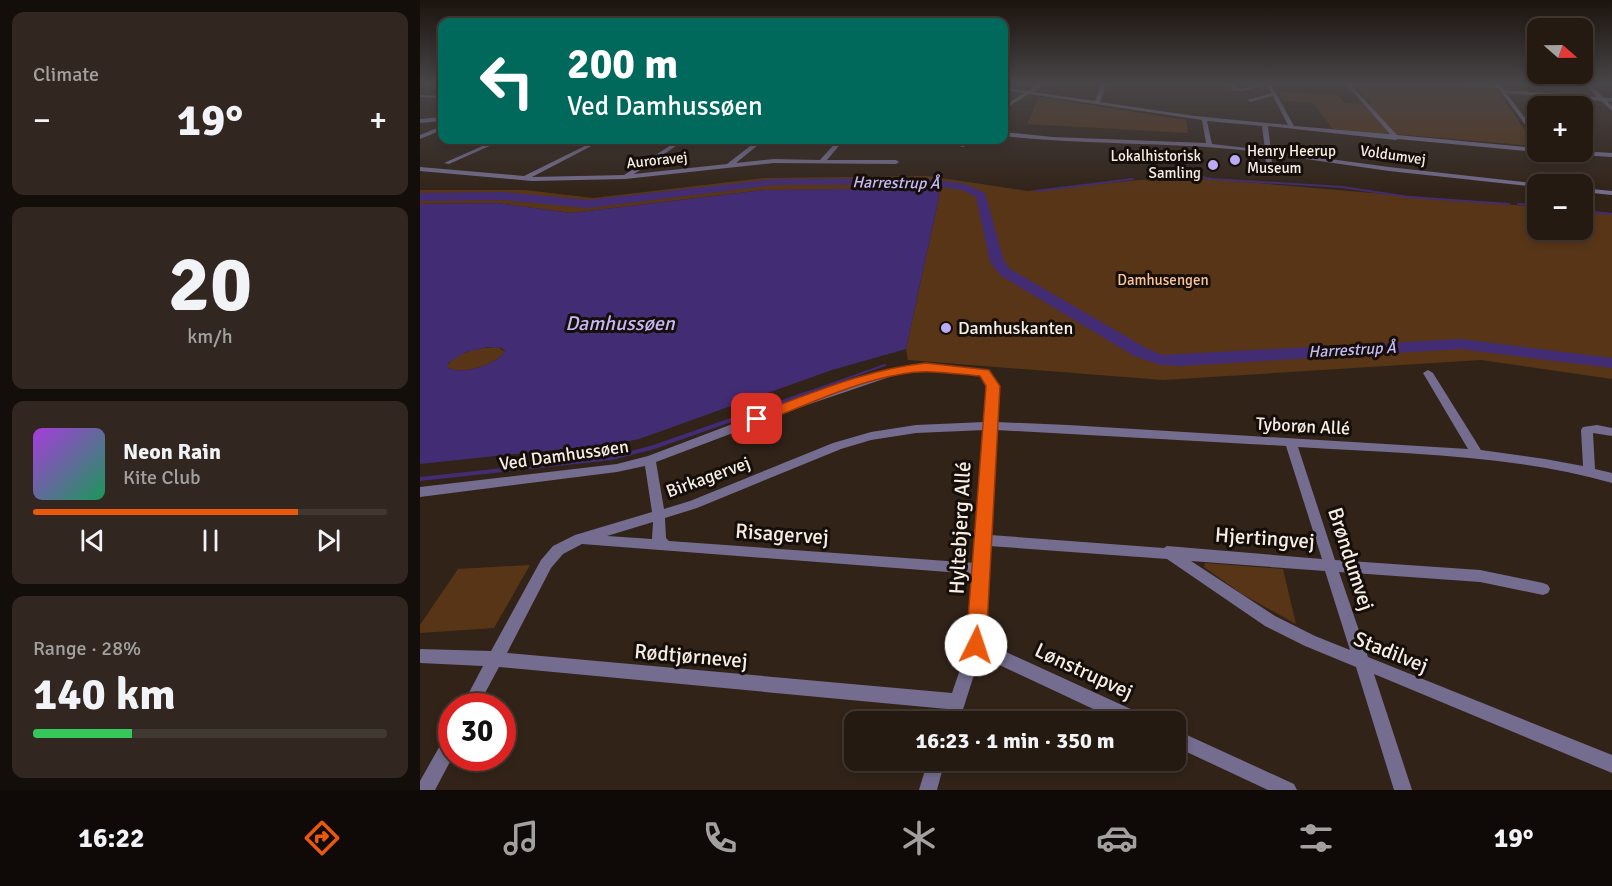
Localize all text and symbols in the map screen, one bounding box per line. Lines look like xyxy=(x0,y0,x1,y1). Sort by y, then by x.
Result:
north arrow xyxy=(1527,18,1593,84)
map controls xyxy=(1527,18,1593,240)
text: 200 m xyxy=(567,39,678,90)
icon: left xyxy=(468,42,546,120)
text: Climate xyxy=(33,62,99,87)
text: Ved Damhussøen xyxy=(567,90,763,123)
text: 19° xyxy=(177,93,243,148)
button: + xyxy=(1527,96,1593,162)
text: − xyxy=(33,100,51,141)
text: + xyxy=(369,100,387,141)
street label: Voldumvej xyxy=(1359,141,1427,169)
place label: Henry Heerup Museum xyxy=(1247,142,1336,177)
place label: Lokalhistorisk Samling xyxy=(1111,147,1201,182)
street label: Auroravej xyxy=(626,148,688,172)
marker: Henry Heerup Museum xyxy=(1228,153,1242,167)
marker: Lokalhistorisk Samling xyxy=(1206,158,1220,172)
water label: Harrestrup Å xyxy=(852,172,941,194)
button: − xyxy=(1527,174,1593,240)
text: 20 xyxy=(168,237,252,333)
park label: Damhusengen xyxy=(1117,271,1209,289)
water label: Damhussøen xyxy=(565,311,676,336)
place label: Damhuskanten xyxy=(958,317,1073,339)
marker: Damhuskanten xyxy=(939,321,953,335)
text: km/h xyxy=(187,324,233,349)
water label: Harrestrup Å xyxy=(1308,338,1397,362)
pin xyxy=(731,393,782,444)
icon: arrive xyxy=(740,402,773,435)
street label: Tyborøn Allé xyxy=(1255,413,1351,439)
street label: Ved Damhussøen xyxy=(498,435,630,475)
text: Neon Rain xyxy=(123,438,221,465)
street label: Birkagervej xyxy=(663,452,753,502)
street label: Hyltebjerg Allé xyxy=(944,461,976,595)
text: Kite Club xyxy=(123,465,201,490)
street label: Brøndumvej xyxy=(1322,504,1380,614)
street label: Risagervej xyxy=(734,518,830,550)
street label: Hjertingvej xyxy=(1214,522,1316,554)
icon: previous xyxy=(76,524,109,557)
icon: pause xyxy=(194,524,227,557)
icon: next xyxy=(312,524,345,557)
position arrow xyxy=(944,613,1008,677)
street label: Stadilvej xyxy=(1350,625,1432,679)
text: Range · 28% xyxy=(33,636,141,661)
street label: Lønstrupvej xyxy=(1031,637,1137,705)
street label: Rødtjørnevej xyxy=(633,638,749,674)
text: 140 km xyxy=(33,667,176,722)
speed limit sign: 30 xyxy=(438,693,516,771)
text: 16:23 · 1 min · 350 m xyxy=(915,727,1115,754)
icon: directions xyxy=(301,817,343,859)
icon: music xyxy=(500,817,542,859)
icon: phone xyxy=(699,817,741,859)
icon: climate xyxy=(898,817,940,859)
icon: car xyxy=(1096,817,1138,859)
icon: filters xyxy=(1295,817,1337,859)
text: 16:22 xyxy=(78,822,145,855)
text: 19° xyxy=(1494,822,1534,855)

